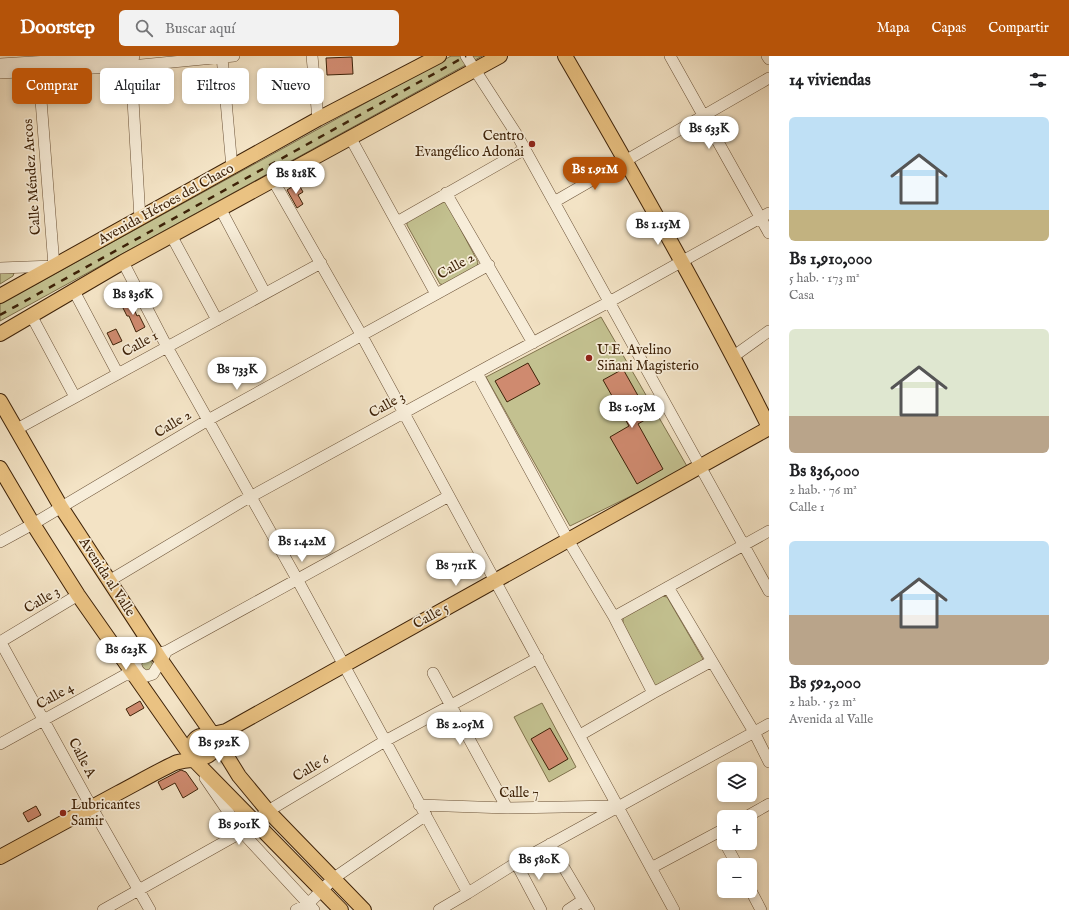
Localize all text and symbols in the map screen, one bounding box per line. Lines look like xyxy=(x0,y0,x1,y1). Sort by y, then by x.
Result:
search box xyxy=(119,10,399,46)
text: Doorstep xyxy=(20,16,95,40)
icon: search xyxy=(133,17,155,39)
text: Buscar aquí xyxy=(165,19,235,38)
text: Mapa xyxy=(877,19,910,37)
text: Capas xyxy=(932,19,966,37)
text: Compartir xyxy=(988,19,1049,37)
chip: Comprar xyxy=(12,68,92,104)
chip: Alquilar xyxy=(100,68,174,104)
chip: Filtros xyxy=(182,68,249,104)
chip: Nuevo xyxy=(257,68,324,104)
icon: filters xyxy=(1027,69,1049,91)
text: 14 viviendas xyxy=(789,70,871,91)
pin: Bs 633K xyxy=(672,116,746,150)
street label: Calle Méndez Arcos xyxy=(19,118,45,236)
text: Bs 633K xyxy=(689,120,729,137)
place label: Centro Evangélico Adonai xyxy=(415,127,524,161)
marker: Centro Evangélico Adonai xyxy=(527,139,537,149)
icon: home xyxy=(883,143,955,215)
pin: Bs 1.91M xyxy=(554,157,636,191)
street label: Avenida Héroes del Chaco xyxy=(94,159,238,249)
pin: Bs 818K xyxy=(259,161,333,195)
text: Bs 1.91M xyxy=(572,161,618,178)
text: Bs 818K xyxy=(276,165,316,182)
pin: Bs 1.15M xyxy=(617,212,699,246)
text: Bs 1.15M xyxy=(635,216,681,233)
street label: Calle 2 xyxy=(434,248,478,283)
text: Bs 1,910,000 xyxy=(789,249,872,270)
text: 5 hab. · 173 m² xyxy=(789,270,860,287)
pin: Bs 836K xyxy=(96,282,170,316)
text: Bs 836K xyxy=(113,286,153,303)
text: Casa xyxy=(789,287,814,304)
street label: Calle 1 xyxy=(119,327,161,361)
place label: U.E. Avelino Siñani Magisterio xyxy=(597,341,699,375)
marker: U.E. Avelino Siñani Magisterio xyxy=(584,353,594,363)
icon: home xyxy=(883,355,955,427)
pin: Bs 733K xyxy=(200,357,274,391)
text: Bs 733K xyxy=(216,361,258,378)
street label: Calle 3 xyxy=(366,388,408,422)
pin: Bs 1.05M xyxy=(591,395,673,429)
text: Bs 1.05M xyxy=(609,399,655,416)
street label: Calle 2 xyxy=(151,406,195,442)
text: Bs 836,000 xyxy=(789,461,860,482)
text: 2 hab. · 76 m² xyxy=(789,482,857,499)
text: Calle 1 xyxy=(789,499,825,516)
pin: Bs 1.42M xyxy=(261,529,343,563)
street label: Avenida al Valle xyxy=(74,533,140,620)
text: Bs 1.42M xyxy=(278,533,326,550)
pin: Bs 711K xyxy=(419,553,493,587)
text: Bs 711K xyxy=(435,557,477,574)
icon: home xyxy=(883,567,955,639)
street label: Calle 3 xyxy=(21,582,63,618)
street label: Calle 5 xyxy=(410,599,452,633)
pin: Bs 623K xyxy=(89,637,163,671)
text: Bs 623K xyxy=(105,641,147,658)
text: Bs 592,000 xyxy=(789,673,861,694)
street label: Calle 4 xyxy=(33,678,77,714)
text: 2 hab. · 52 m² xyxy=(789,694,856,711)
text: Avenida al Valle xyxy=(789,711,873,728)
pin: Bs 2.05M xyxy=(419,712,501,746)
text: Bs 2.05M xyxy=(436,716,484,733)
pin: Bs 592K xyxy=(182,730,256,764)
text: Bs 592K xyxy=(198,734,240,751)
street label: Calle A xyxy=(64,735,100,782)
street label: Calle 6 xyxy=(290,750,333,786)
map controls xyxy=(717,762,757,898)
button: layers xyxy=(717,762,757,802)
street label: Calle 7 xyxy=(499,784,539,802)
place label: Lubricantes Samir xyxy=(71,796,140,830)
marker: Lubricantes Samir xyxy=(58,808,68,818)
button: + xyxy=(717,810,757,850)
pin: Bs 901K xyxy=(202,812,276,846)
text: Bs 901K xyxy=(218,816,260,833)
pin: Bs 580K xyxy=(502,847,576,881)
text: Bs 580K xyxy=(518,851,560,868)
button: − xyxy=(717,858,757,898)

